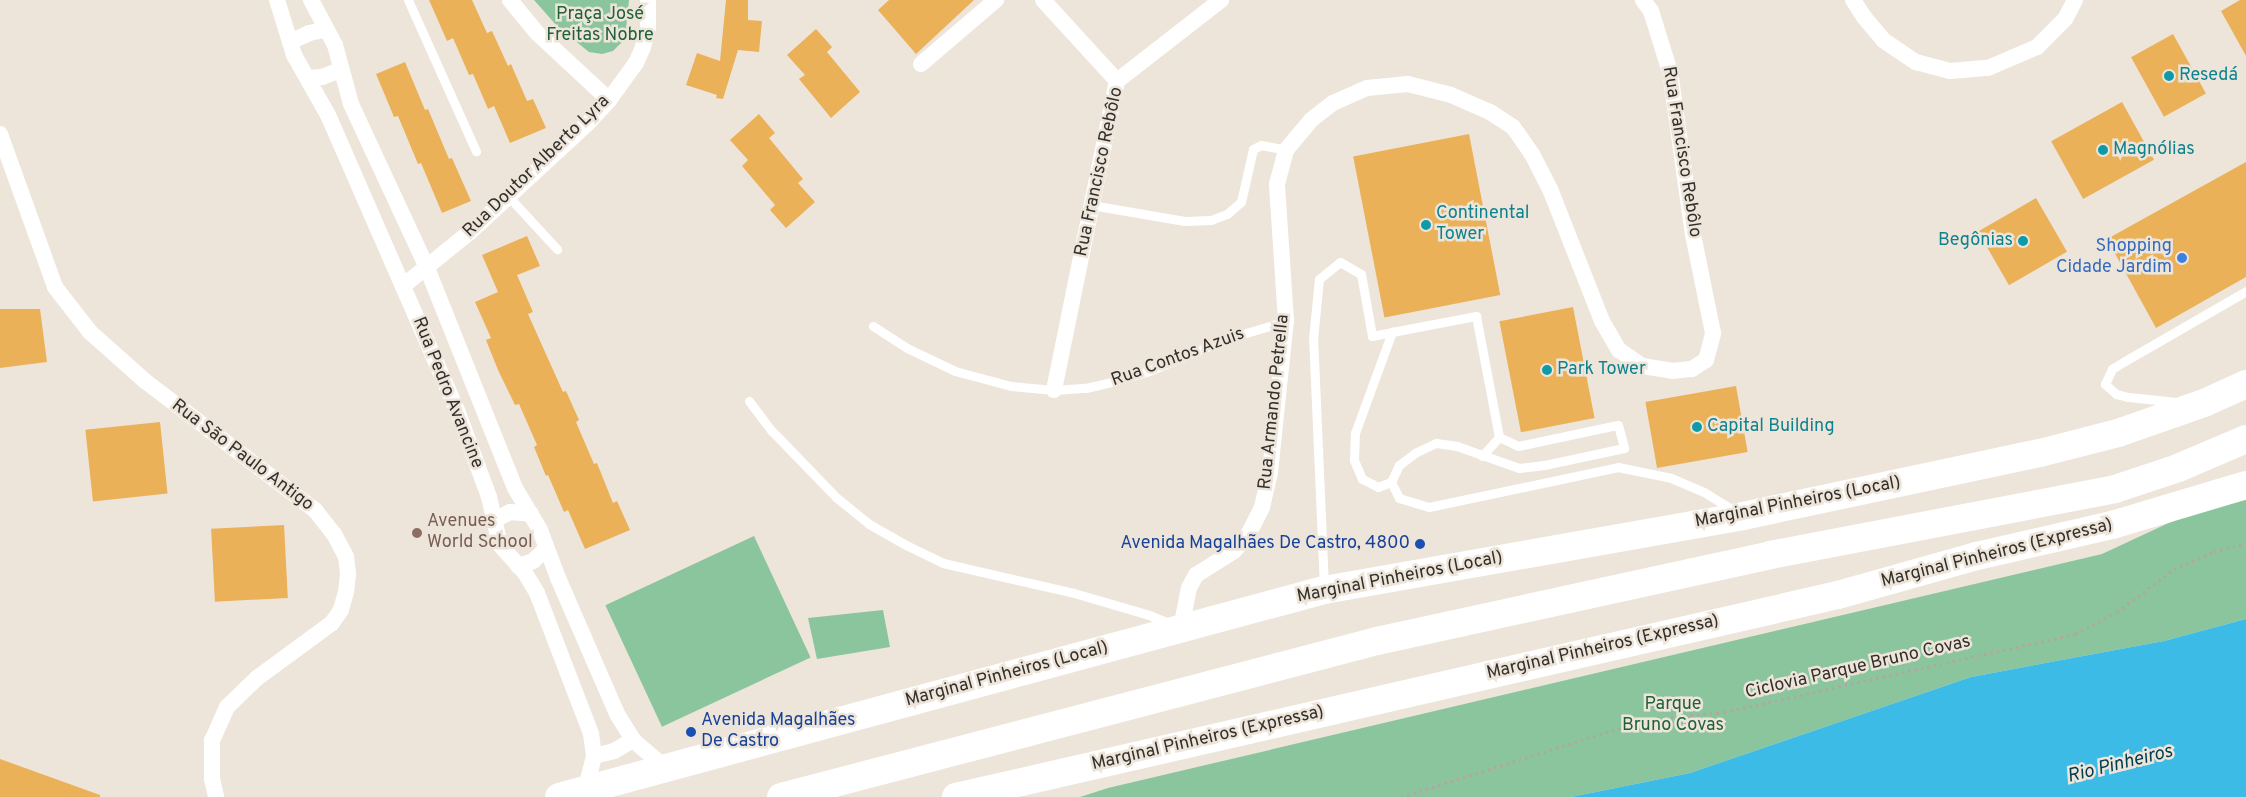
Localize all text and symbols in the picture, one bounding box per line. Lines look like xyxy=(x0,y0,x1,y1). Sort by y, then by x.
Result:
park label: Praça José Freitas Nobre xyxy=(546,5,654,48)
street label: Rua Francisco Rebôlo xyxy=(1657,65,1705,239)
place label: Resedá xyxy=(2179,65,2238,87)
marker: Resedá xyxy=(2163,70,2175,82)
street label: Rua Francisco Rebôlo xyxy=(1071,85,1129,259)
street label: Rua Doutor Alberto Lyra xyxy=(459,91,615,243)
place label: Magnólias xyxy=(2113,139,2195,161)
marker: Magnólias xyxy=(2097,144,2109,156)
place label: Continental Tower xyxy=(1436,204,1530,246)
marker: Continental Tower xyxy=(1420,219,1432,231)
place label: Begônias xyxy=(1938,230,2013,252)
marker: Begônias xyxy=(2017,235,2029,247)
place label: Shopping Cidade Jardim xyxy=(2056,237,2172,280)
marker: Shopping Cidade Jardim xyxy=(2176,252,2188,264)
street label: Rua Armando Petrella xyxy=(1255,313,1295,491)
street label: Rua Pedro Avancine xyxy=(407,314,487,472)
street label: Rua Contos Azuis xyxy=(1108,324,1248,392)
place label: Park Tower xyxy=(1557,359,1647,381)
marker: Park Tower xyxy=(1541,364,1553,376)
street label: Rua São Paulo Antigo xyxy=(166,395,318,517)
place label: Capital Building xyxy=(1707,416,1835,438)
marker: Capital Building xyxy=(1691,421,1703,433)
street label: Marginal Pinheiros (Local) xyxy=(1693,472,1903,534)
place label: Avenues World School xyxy=(427,512,533,554)
street label: Marginal Pinheiros (Expressa) xyxy=(1879,515,2115,593)
marker: Avenues World School xyxy=(411,527,423,539)
place label: Avenida Magalhães De Castro, 4800 xyxy=(1120,533,1410,555)
marker: Avenida Magalhães De Castro, 4800 xyxy=(1414,538,1426,550)
street label: Marginal Pinheiros (Local) xyxy=(1295,547,1505,609)
street label: Marginal Pinheiros (Expressa) xyxy=(1485,611,1721,685)
street label: Ciclovia Parque Bruno Covas xyxy=(1743,632,1973,704)
street label: Marginal Pinheiros (Local) xyxy=(903,638,1111,712)
park label: Parque Bruno Covas xyxy=(1622,695,1724,738)
street label: Marginal Pinheiros (Expressa) xyxy=(1090,702,1326,776)
place label: Avenida Magalhães De Castro xyxy=(701,711,855,754)
marker: Avenida Magalhães De Castro xyxy=(685,726,697,738)
water label: Rio Pinheiros xyxy=(2065,741,2175,789)

